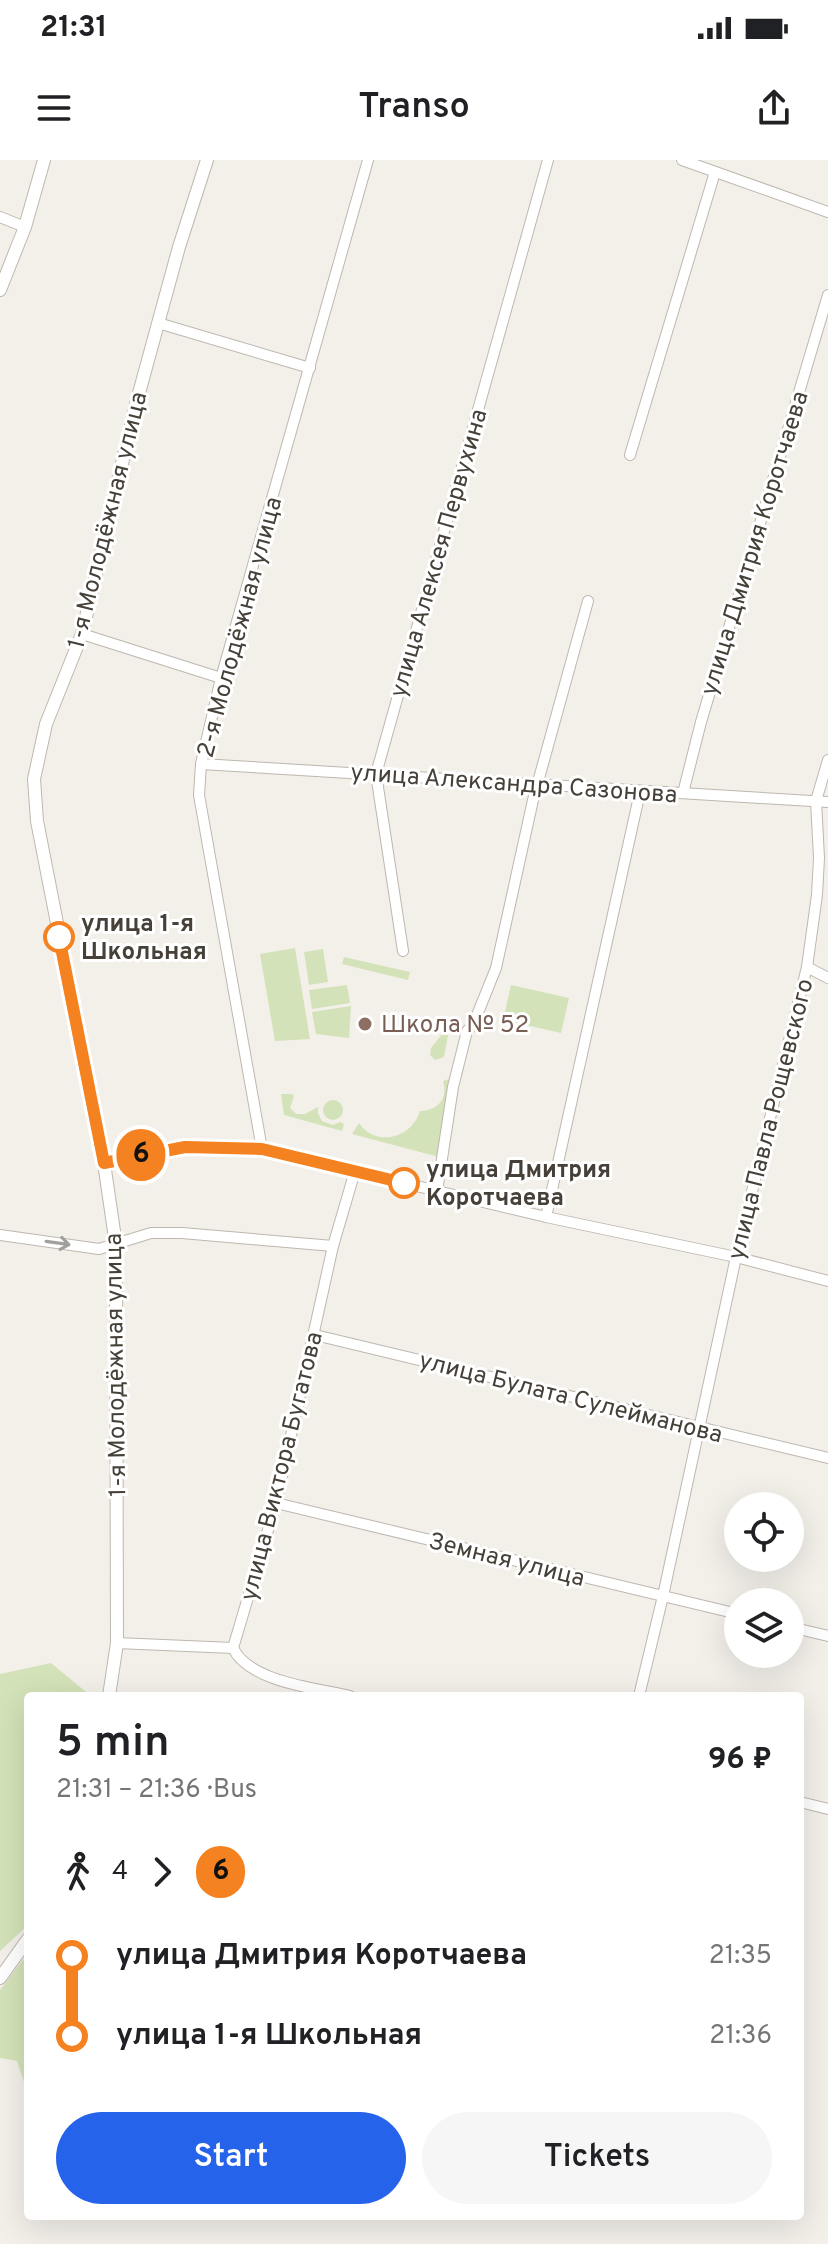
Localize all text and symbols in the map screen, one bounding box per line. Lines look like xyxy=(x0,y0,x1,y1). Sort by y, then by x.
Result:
text: 21:31 xyxy=(40,10,108,47)
text: Transo xyxy=(358,85,470,131)
icon: menu xyxy=(32,86,76,130)
icon: share xyxy=(752,86,796,130)
street label: улица Дмитрия Коротчаева xyxy=(695,388,817,699)
street label: 1-я Молодёжная улица xyxy=(62,389,155,652)
street label: улица Алексея Первухина xyxy=(384,406,496,701)
street label: 2-я Молодёжная улица xyxy=(192,494,290,761)
street label: улица Александра Сазонова xyxy=(349,759,678,811)
place label: улица 1-я Школьная xyxy=(81,910,207,968)
marker: улица 1-я Школьная xyxy=(44,922,74,952)
street label: улица Павла Рощевского xyxy=(722,976,821,1263)
place label: Школа № 52 xyxy=(381,1011,529,1041)
marker: Школа № 52 xyxy=(356,1015,374,1033)
line badge: 6 xyxy=(115,1129,167,1181)
text: 6 xyxy=(132,1137,150,1173)
place label: улица Дмитрия Коротчаева xyxy=(426,1156,611,1214)
marker: улица Дмитрия Коротчаева xyxy=(389,1168,419,1198)
street label: 1-я Молодёжная улица xyxy=(100,1233,134,1497)
one-way arrow xyxy=(45,1236,70,1251)
street label: улица Виктора Бугатова xyxy=(235,1329,331,1604)
street label: улица Булата Сулейманова xyxy=(416,1347,725,1451)
map controls xyxy=(724,1492,804,1668)
button: locate xyxy=(724,1492,804,1572)
street label: Земная улица xyxy=(425,1527,588,1595)
button: layers xyxy=(724,1588,804,1668)
text: 5 min xyxy=(56,1716,170,1772)
text: 96 ₽ xyxy=(708,1742,772,1779)
text: 21:31 – 21:36 · Bus xyxy=(56,1774,257,1807)
icon: walk xyxy=(56,1850,100,1894)
icon: forward xyxy=(140,1850,184,1894)
text: 6 xyxy=(212,1854,229,1890)
text: 4 xyxy=(112,1856,128,1889)
text: улица Дмитрия Коротчаева xyxy=(116,1938,527,1975)
text: 21:35 xyxy=(709,1940,772,1973)
text: улица 1-я Школьная xyxy=(116,2018,422,2055)
text: 21:36 xyxy=(709,2020,772,2053)
button: Start xyxy=(56,2112,406,2204)
button: Tickets xyxy=(422,2112,772,2204)

